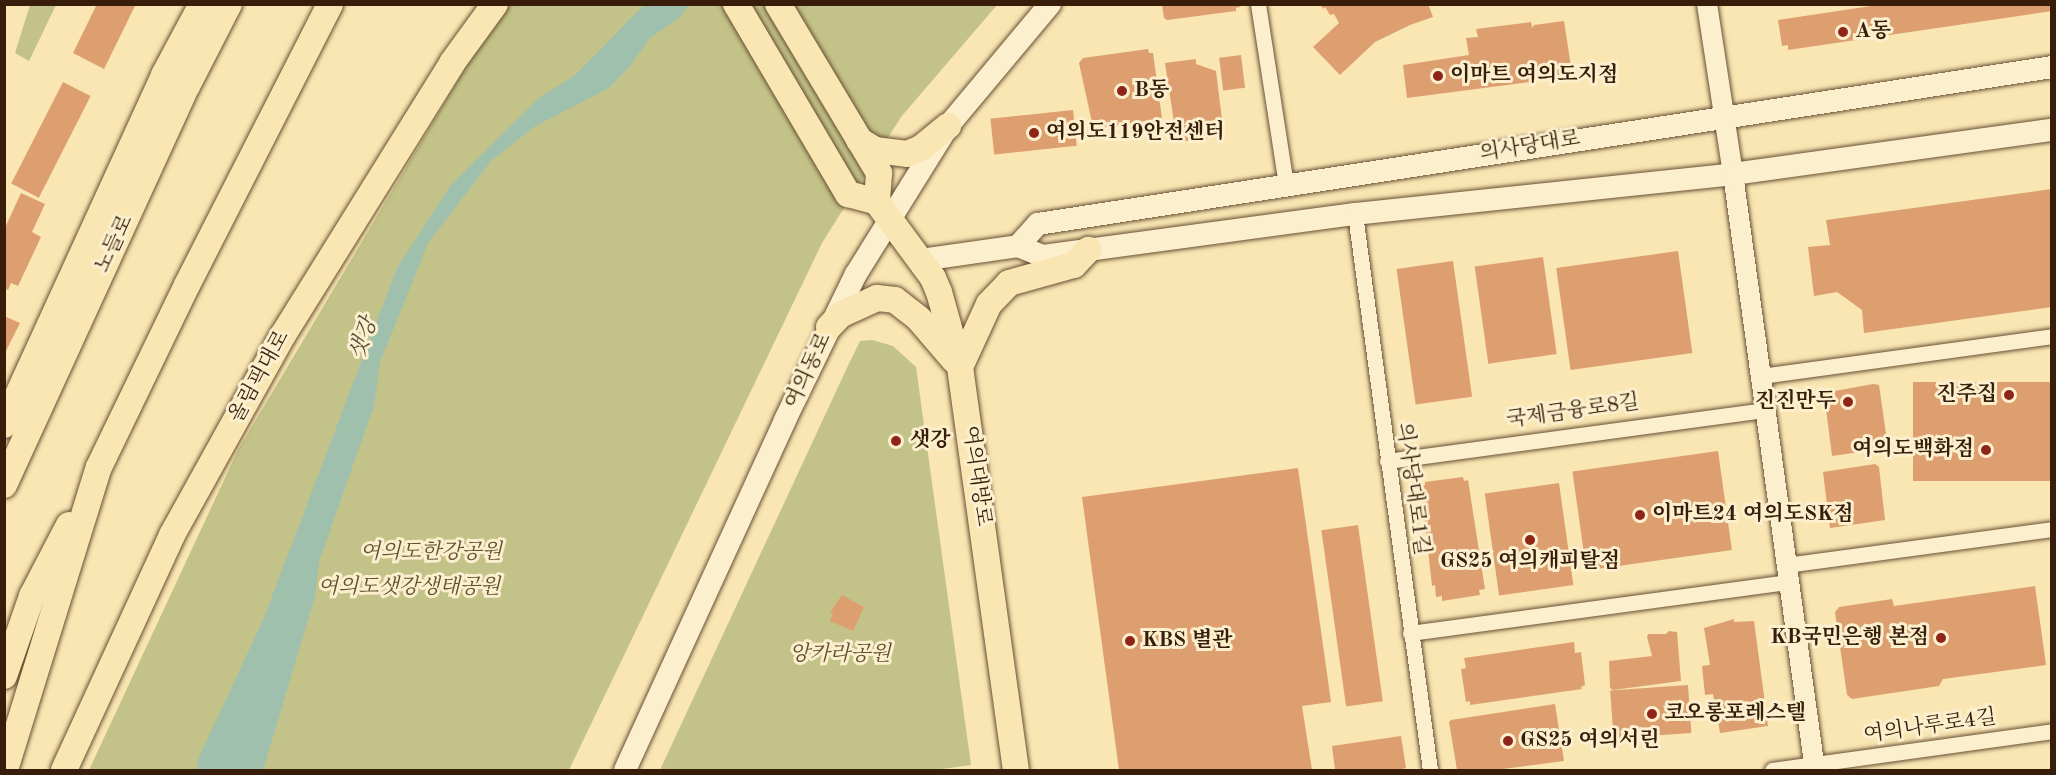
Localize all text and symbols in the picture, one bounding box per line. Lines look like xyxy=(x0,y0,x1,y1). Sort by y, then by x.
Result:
place label: A동 xyxy=(1855,19,1891,45)
marker: A동 xyxy=(1836,25,1850,39)
place label: 이마트 여의도지점 xyxy=(1450,63,1618,89)
marker: 이마트 여의도지점 xyxy=(1431,69,1445,83)
place label: B동 xyxy=(1134,78,1169,104)
marker: B동 xyxy=(1115,84,1129,98)
place label: 여의도119안전센터 xyxy=(1046,120,1225,146)
marker: 여의도119안전센터 xyxy=(1027,126,1041,140)
street label: 의사당대로 xyxy=(1478,127,1582,167)
street label: 노들로 xyxy=(91,211,139,277)
water label: 샛강 xyxy=(344,315,384,363)
street label: 올림픽대로 xyxy=(224,327,296,427)
street label: 여의동로 xyxy=(780,329,838,413)
place label: 진주집 xyxy=(1936,382,1997,408)
marker: 진주집 xyxy=(2002,388,2016,402)
place label: 진진만두 xyxy=(1755,389,1836,415)
street label: 국제금융로8길 xyxy=(1505,390,1641,434)
marker: 진진만두 xyxy=(1841,395,1855,409)
street label: 의사당대로1길 xyxy=(1390,421,1434,557)
street label: 여의대방로 xyxy=(956,424,996,528)
place label: 샛강 xyxy=(910,428,951,454)
marker: 샛강 xyxy=(887,432,905,450)
place label: 여의도백화점 xyxy=(1852,437,1974,463)
marker: 여의도백화점 xyxy=(1979,443,1993,457)
place label: 이마트24 여의도SK점 xyxy=(1652,502,1853,528)
marker: 이마트24 여의도SK점 xyxy=(1633,508,1647,522)
marker: GS25 여의캐피탈점 xyxy=(1523,533,1537,547)
park label: 여의도한강공원 xyxy=(360,540,502,566)
place label: GS25 여의캐피탈점 xyxy=(1440,549,1620,575)
park label: 여의도샛강생태공원 xyxy=(318,575,500,601)
place label: KB국민은행 본점 xyxy=(1770,625,1929,651)
place label: KBS 별관 xyxy=(1142,628,1233,654)
marker: KB국민은행 본점 xyxy=(1934,631,1948,645)
marker: KBS 별관 xyxy=(1123,634,1137,648)
park label: 앙카라공원 xyxy=(789,642,891,668)
place label: 코오롱포레스텔 xyxy=(1664,701,1806,727)
street label: 여의나루로4길 xyxy=(1862,705,1998,749)
marker: 코오롱포레스텔 xyxy=(1645,707,1659,721)
place label: GS25 여의서린 xyxy=(1520,728,1660,754)
marker: GS25 여의서린 xyxy=(1501,734,1515,748)

